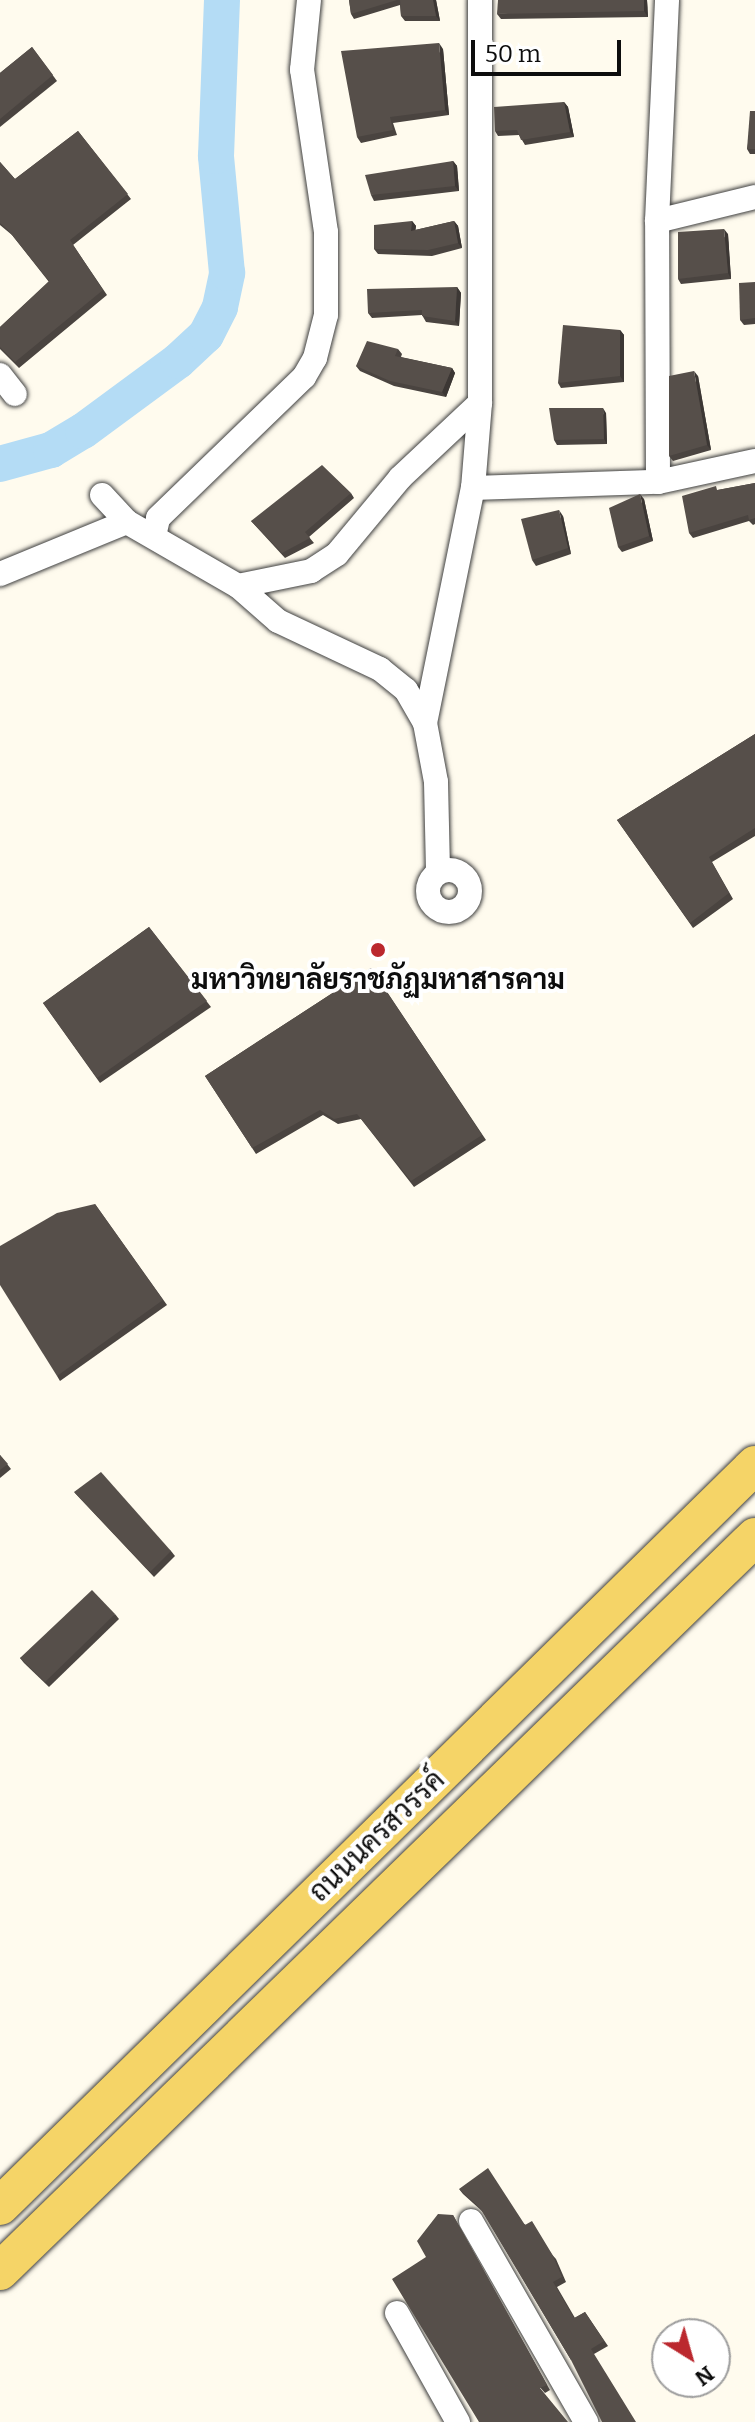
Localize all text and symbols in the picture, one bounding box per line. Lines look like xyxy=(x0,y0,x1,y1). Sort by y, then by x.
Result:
scale bar xyxy=(475,24,625,74)
text: 50 m xyxy=(485,40,541,68)
marker: มหาวิทยาลัยราชภัฏมหาสารคาม xyxy=(369,941,387,959)
place label: มหาวิทยาลัยราชภัฏมหาสารคาม xyxy=(191,963,565,997)
street label: ถนนนครสวรรค์ xyxy=(302,1763,452,1909)
north arrow xyxy=(651,2318,731,2398)
text: N xyxy=(690,2360,719,2392)

